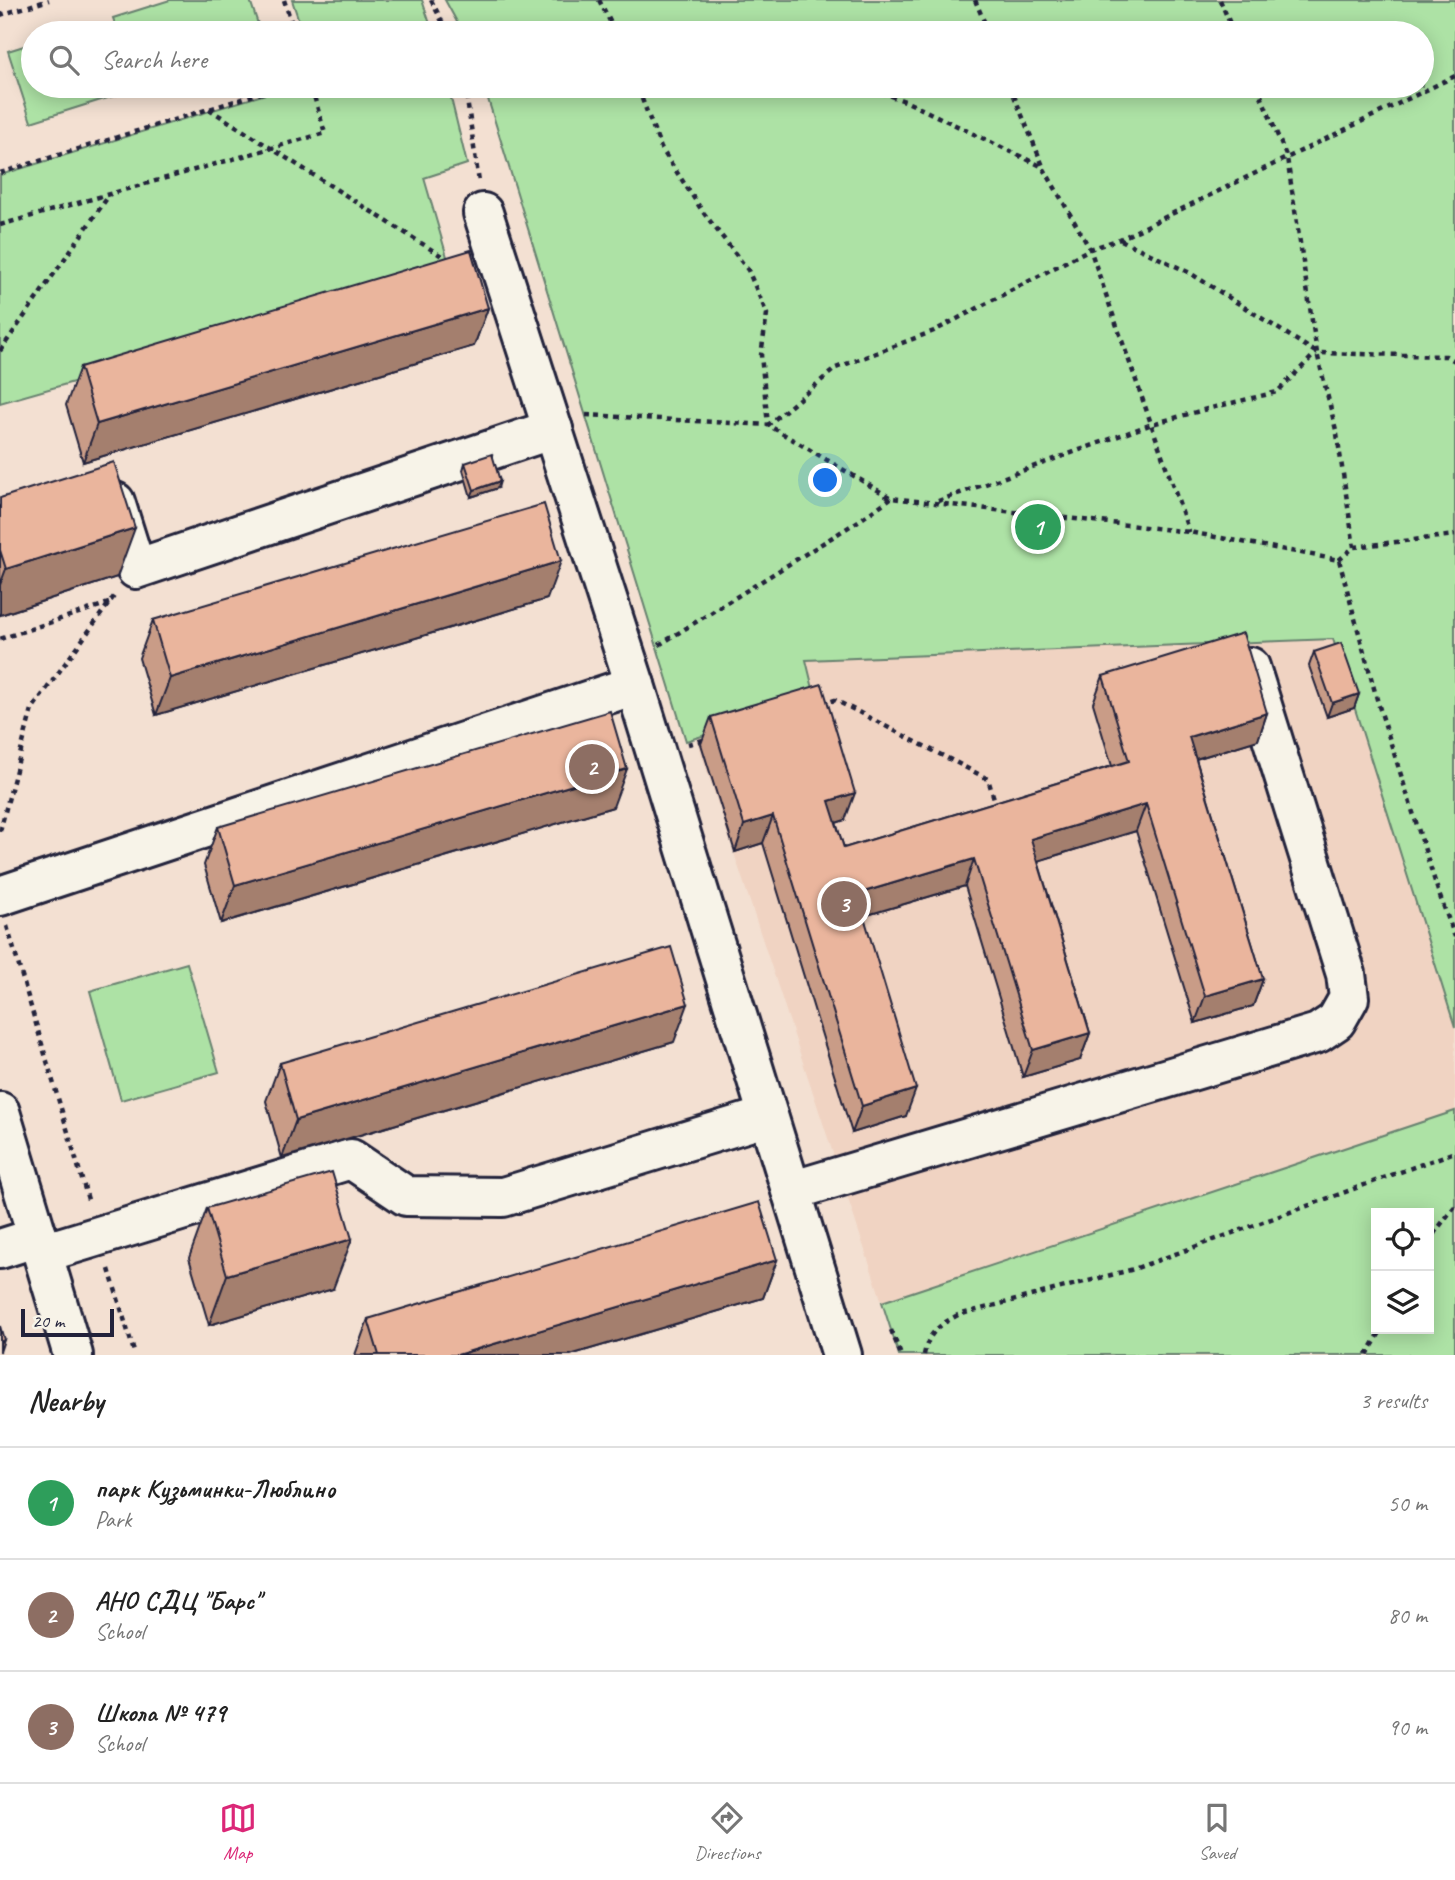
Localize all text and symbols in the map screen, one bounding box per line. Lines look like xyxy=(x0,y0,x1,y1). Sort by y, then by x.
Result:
search box xyxy=(21,21,1434,98)
icon: search xyxy=(45,41,83,79)
text: Search here xyxy=(101,43,207,76)
your location xyxy=(808,463,842,497)
pin: 1 xyxy=(1015,501,1061,553)
pin: 2 xyxy=(569,741,615,793)
pin: 3 xyxy=(821,878,867,930)
map controls xyxy=(1371,1208,1434,1334)
button: locate xyxy=(1371,1208,1434,1271)
button: layers xyxy=(1371,1271,1434,1334)
scale bar xyxy=(21,1306,114,1338)
text: 20 m xyxy=(32,1309,64,1333)
text: Nearby xyxy=(28,1382,104,1420)
text: 3 results xyxy=(1360,1386,1427,1415)
text: парк Кузьминки-Люблино xyxy=(95,1472,335,1505)
text: 1 xyxy=(46,1489,56,1518)
text: 50 m xyxy=(1388,1489,1427,1518)
text: Park xyxy=(95,1505,131,1534)
text: АНО СДЦ "Барс" xyxy=(95,1584,260,1617)
text: 2 xyxy=(46,1601,56,1630)
text: 80 m xyxy=(1388,1601,1427,1630)
text: School xyxy=(95,1617,144,1646)
text: Школа № 479 xyxy=(95,1696,226,1729)
text: 3 xyxy=(46,1713,56,1742)
text: 90 m xyxy=(1388,1713,1427,1742)
text: School xyxy=(95,1729,144,1758)
tab: Map xyxy=(219,1799,257,1865)
tab: Directions xyxy=(694,1799,761,1865)
tab: Saved xyxy=(1198,1799,1236,1865)

